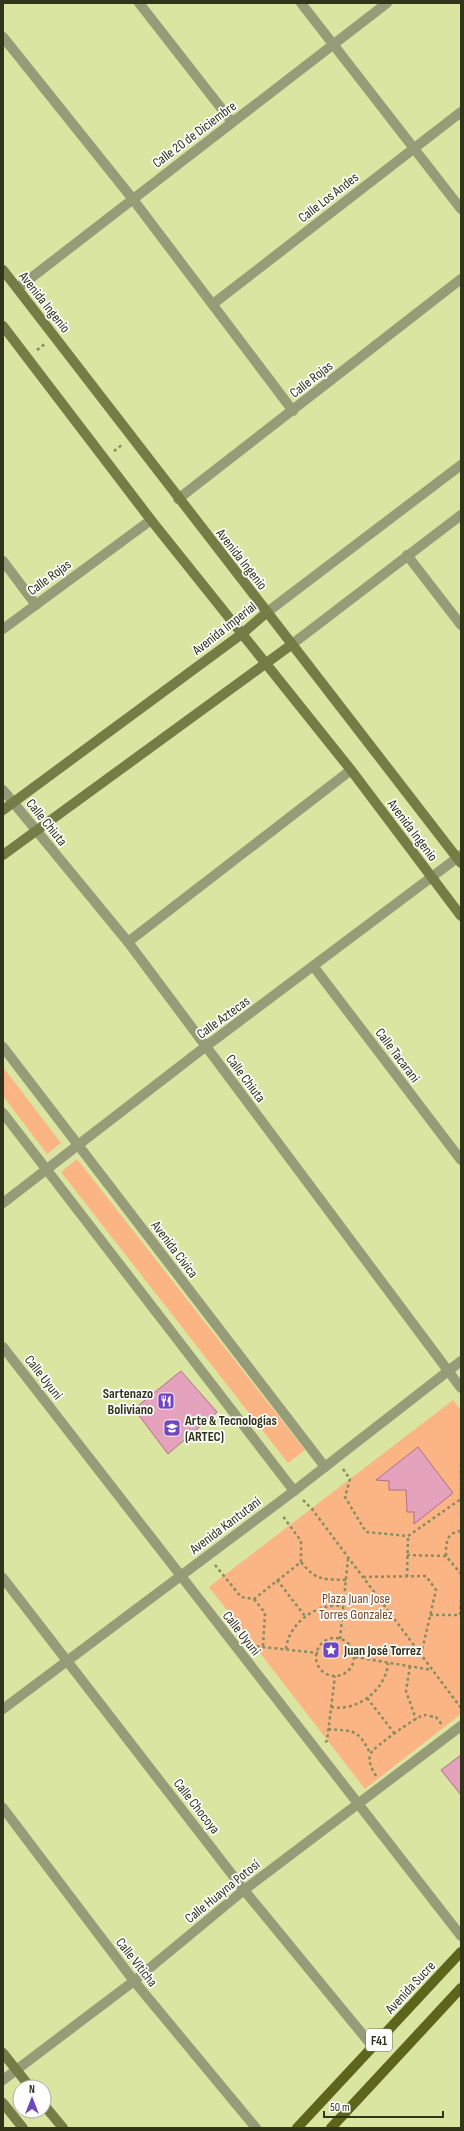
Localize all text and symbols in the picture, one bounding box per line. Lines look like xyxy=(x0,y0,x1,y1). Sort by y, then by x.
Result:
street label: Calle 20 de Diciembre xyxy=(149,97,240,171)
street label: Calle Los Andes xyxy=(295,169,362,226)
street label: Avenida Ingenio xyxy=(15,267,74,337)
street label: Calle Rojas xyxy=(286,357,336,401)
street label: Avenida Ingenio xyxy=(212,524,271,594)
street label: Calle Rojas xyxy=(24,556,75,599)
street label: Avenida Imperial xyxy=(188,598,260,659)
street label: Calle Chiuta xyxy=(22,795,71,849)
street label: Avenida Ingenio xyxy=(383,795,442,865)
street label: Calle Aztecas xyxy=(193,992,253,1042)
street label: Calle Tacarani xyxy=(372,1025,424,1086)
street label: Calle Chiuta xyxy=(222,1051,269,1106)
street label: Avenida Cívica xyxy=(147,1217,202,1281)
street label: Calle Uyuni xyxy=(21,1352,66,1403)
place label: Sartenazo Boliviano xyxy=(103,1385,153,1418)
restaurant icon: Sartenazo Boliviano xyxy=(156,1391,176,1411)
place label: Arte & Tecnologías (ARTEC) xyxy=(184,1412,277,1445)
school or university icon: Arte & Tecnologías (ARTEC) xyxy=(162,1418,182,1438)
street label: Avenida Kantutani xyxy=(186,1493,264,1558)
park label: Plaza Juan Jose Torres Gonzalez xyxy=(319,1590,393,1623)
street label: Calle Uyuni xyxy=(219,1608,264,1659)
place icon: Juan José Torrez xyxy=(321,1640,341,1660)
place label: Juan José Torrez xyxy=(343,1642,422,1659)
street label: Calle Chocoya xyxy=(170,1775,223,1837)
street label: Calle Huayna Potosí xyxy=(181,1856,264,1927)
street label: Calle Viticha xyxy=(112,1934,161,1990)
street label: Avenida Sucre xyxy=(381,1958,439,2018)
road number: F41 xyxy=(366,2029,392,2051)
north arrow xyxy=(12,2079,52,2119)
text: N xyxy=(29,2083,35,2096)
scale bar xyxy=(324,2093,443,2119)
text: 50 m xyxy=(330,2100,350,2115)

